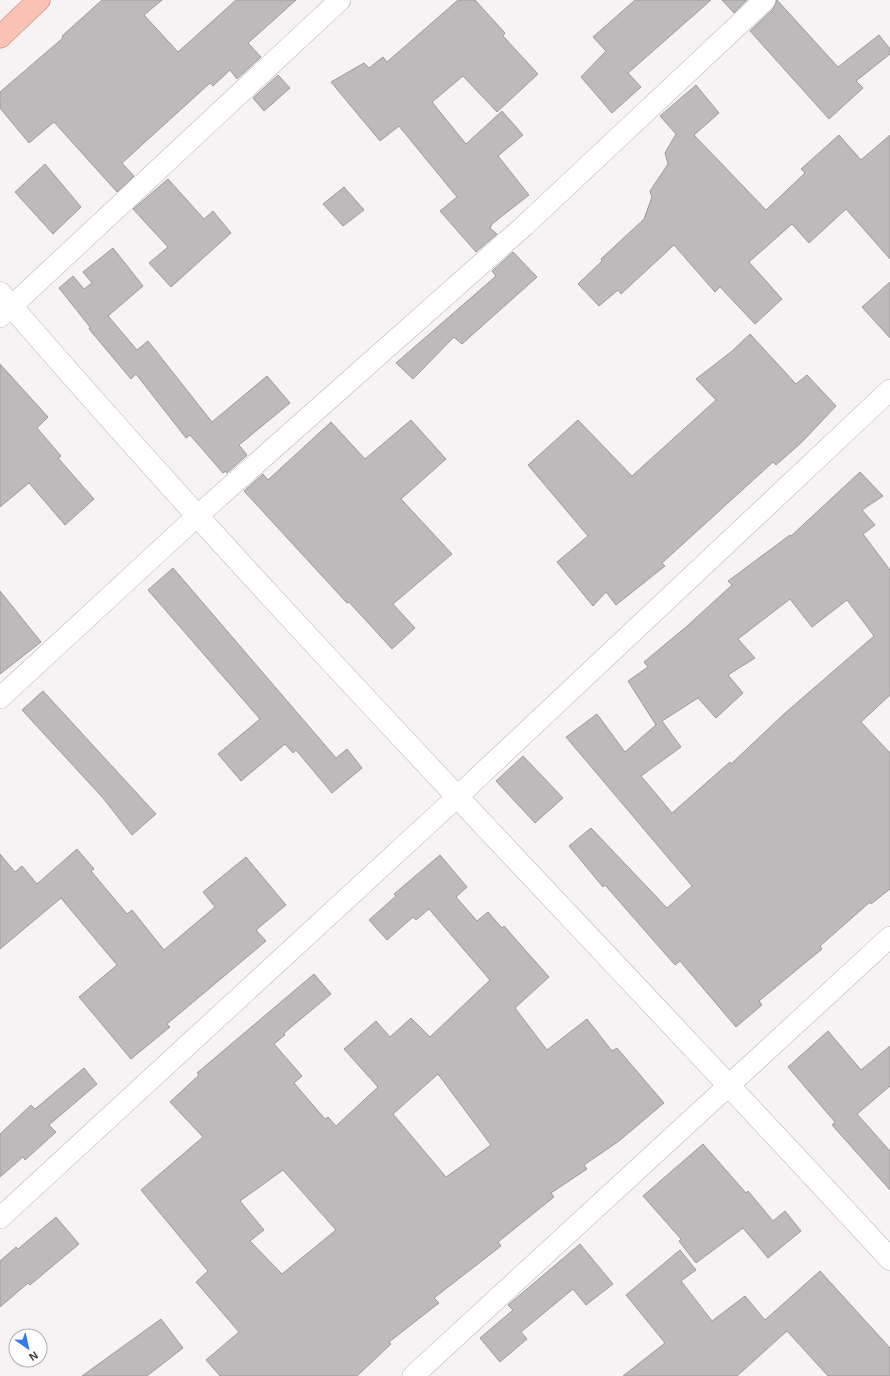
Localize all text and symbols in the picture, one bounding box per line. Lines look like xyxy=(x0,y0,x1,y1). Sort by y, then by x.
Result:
north arrow xyxy=(8,1328,48,1368)
text: N xyxy=(27,1349,40,1364)

